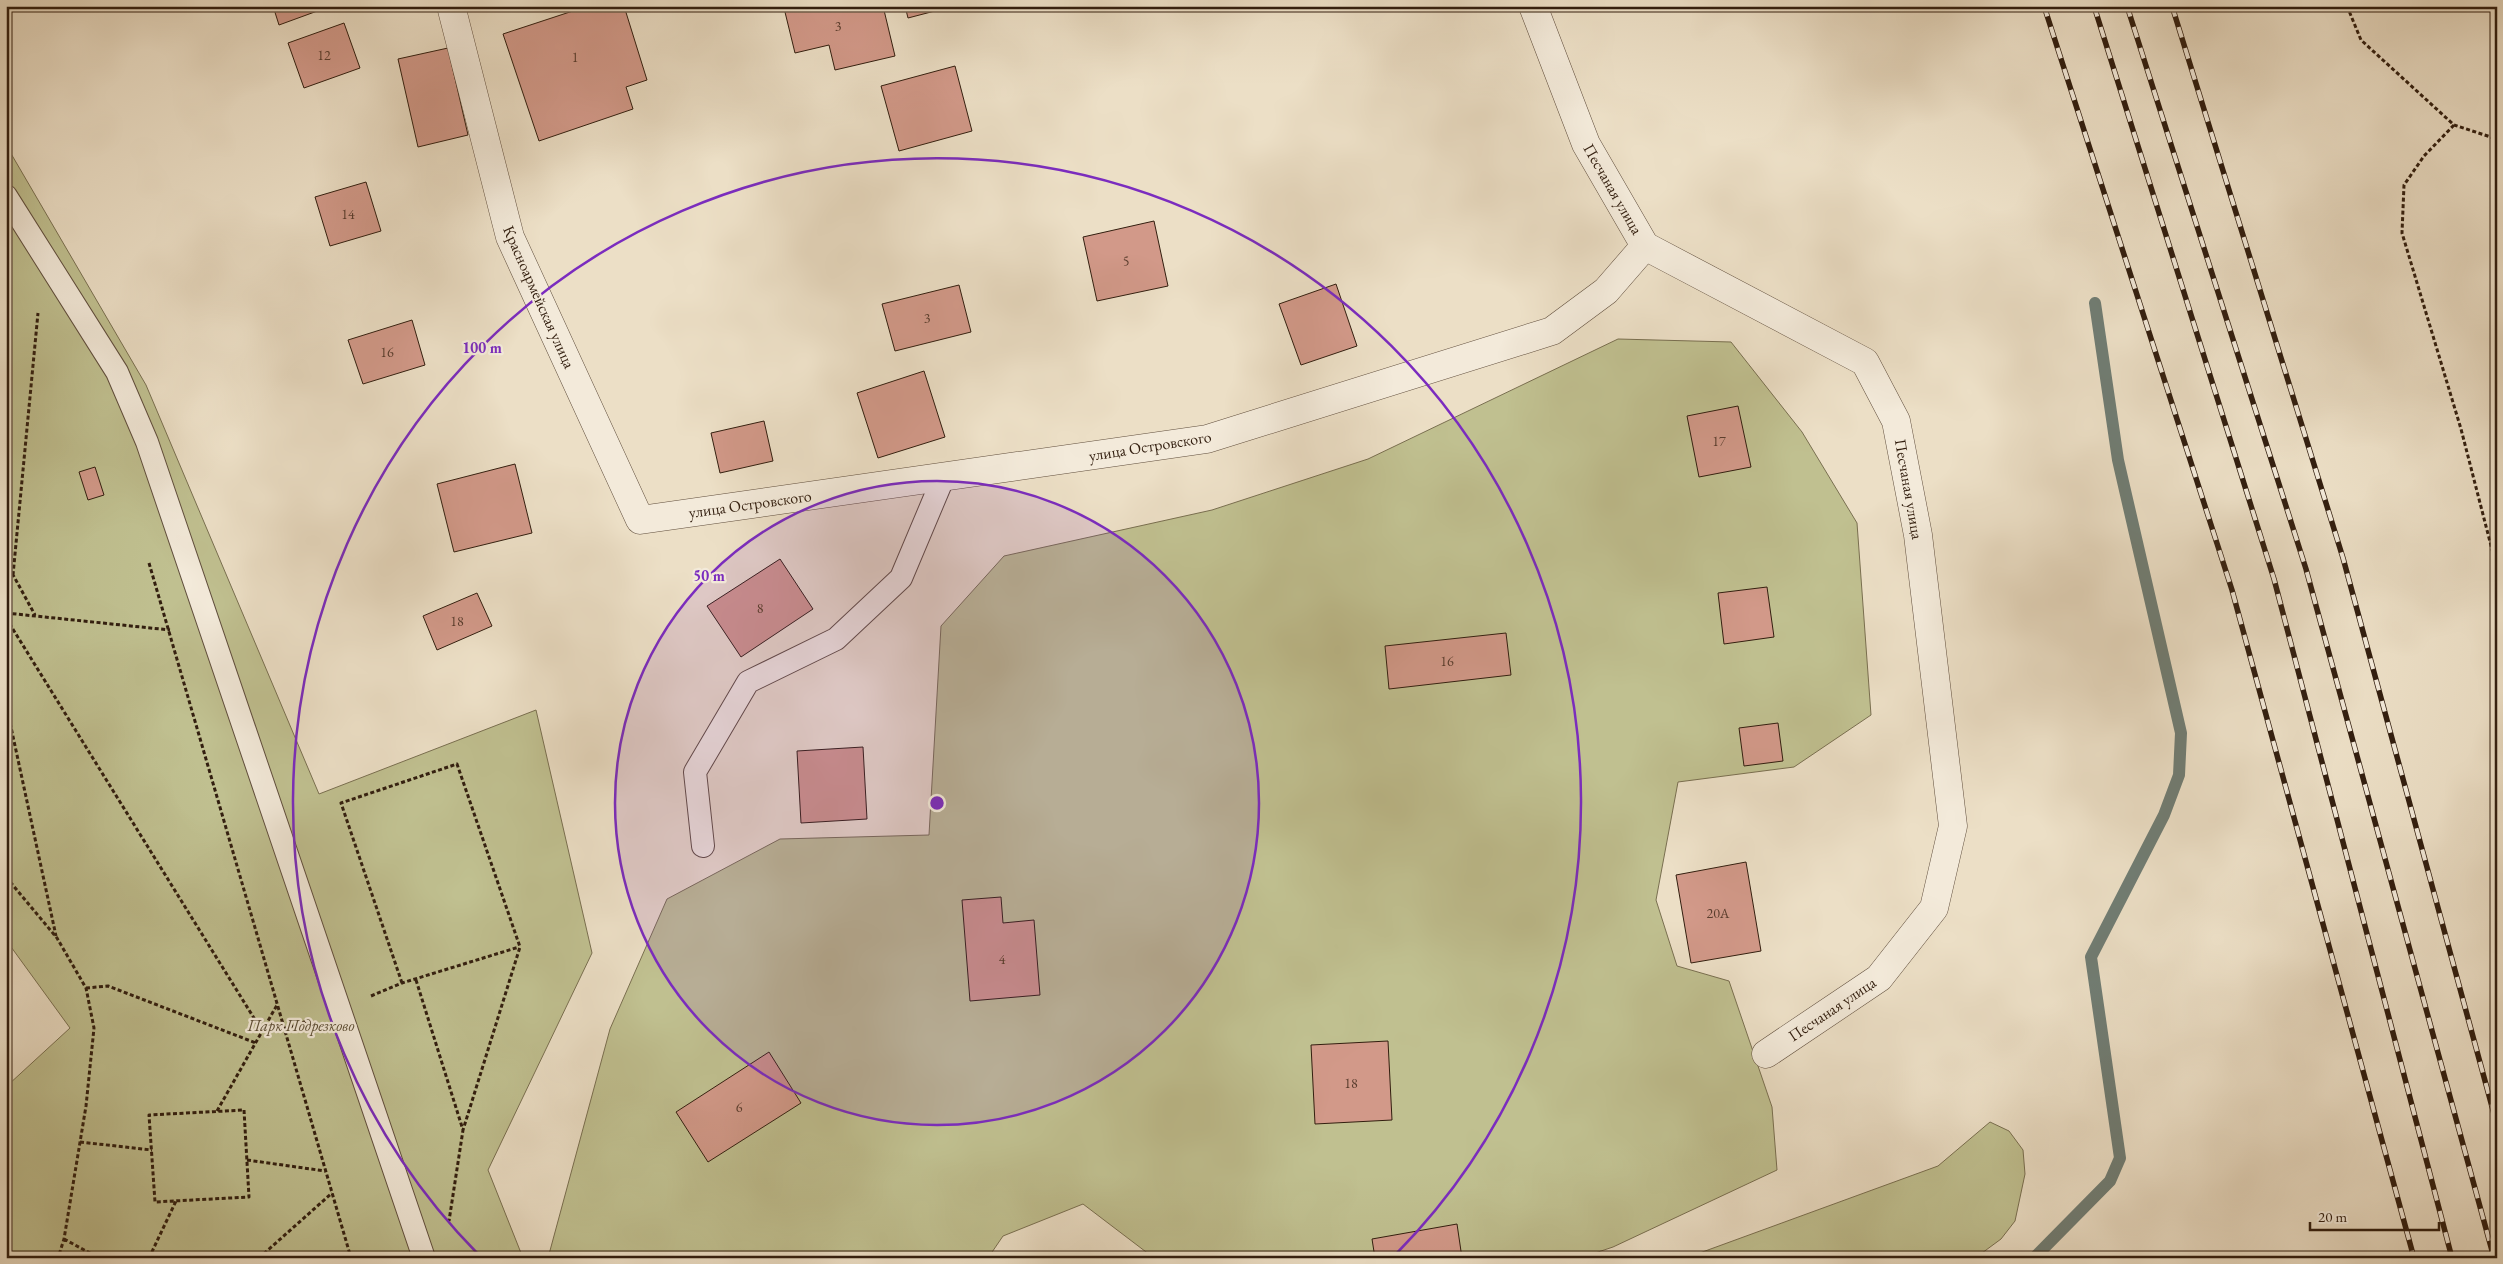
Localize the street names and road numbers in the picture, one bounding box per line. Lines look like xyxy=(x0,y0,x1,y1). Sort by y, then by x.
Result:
street label: Песчаная улица xyxy=(1578,140,1648,239)
street label: Красноармейская улица xyxy=(498,222,580,372)
street label: улица Островского xyxy=(1087,426,1213,466)
street label: Песчаная улица xyxy=(1890,437,1928,541)
street label: улица Островского xyxy=(687,485,813,523)
street label: Песчаная улица xyxy=(1784,972,1881,1046)

